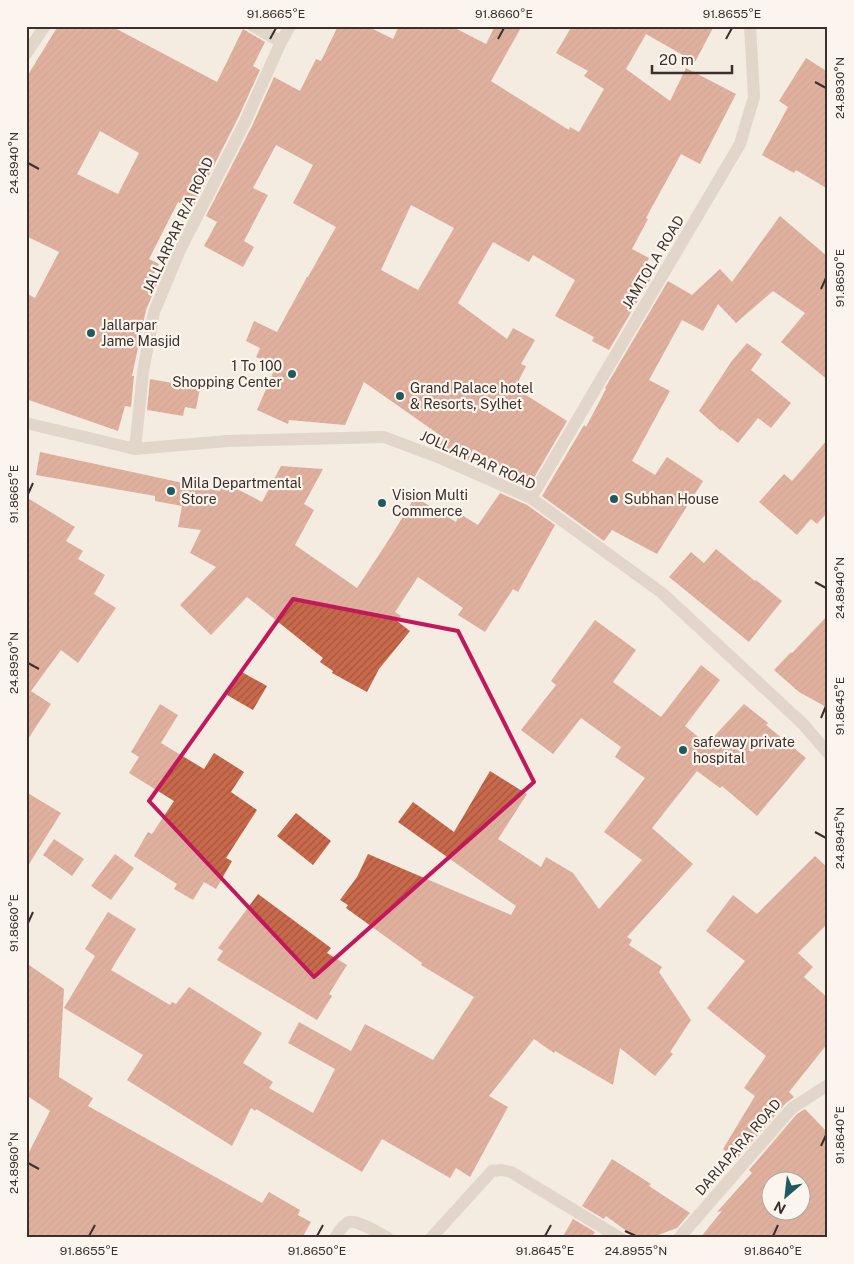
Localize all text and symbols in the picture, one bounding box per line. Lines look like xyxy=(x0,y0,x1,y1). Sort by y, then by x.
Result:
text: 91.8665°E xyxy=(247,7,305,21)
text: 91.8660°E xyxy=(475,7,533,21)
text: 91.8655°E xyxy=(703,7,761,21)
scale bar xyxy=(652,42,732,74)
text: 20 m xyxy=(659,51,694,68)
text: 24.8930°N xyxy=(833,57,847,119)
text: 24.8940°N xyxy=(7,132,21,194)
street label: JALLARPAR R/A ROAD xyxy=(139,155,217,295)
street label: JAMTOLA ROAD xyxy=(619,212,687,312)
text: 91.8650°E xyxy=(833,249,847,307)
place label: Jallarpar Jame Masjid xyxy=(101,317,180,349)
marker: Jallarpar Jame Masjid xyxy=(85,327,97,339)
place label: 1 To 100 Shopping Center xyxy=(172,358,282,390)
marker: 1 To 100 Shopping Center xyxy=(286,368,298,380)
place label: Grand Palace hotel & Resorts, Sylhet xyxy=(410,380,533,412)
marker: Grand Palace hotel & Resorts, Sylhet xyxy=(394,390,406,402)
street label: JOLLAR PAR ROAD xyxy=(418,427,538,493)
text: 91.8665°E xyxy=(7,465,21,523)
place label: Mila Departmental Store xyxy=(181,475,302,507)
marker: Mila Departmental Store xyxy=(165,485,177,497)
place label: Vision Multi Commerce xyxy=(392,487,468,519)
place label: Subhan House xyxy=(624,491,719,507)
marker: Subhan House xyxy=(608,493,620,505)
marker: Vision Multi Commerce xyxy=(376,497,388,509)
text: 24.8940°N xyxy=(833,557,847,619)
text: 24.8950°N xyxy=(7,632,21,694)
text: 91.8645°E xyxy=(833,677,847,735)
place label: safeway private hospital xyxy=(693,734,795,766)
marker: safeway private hospital xyxy=(677,744,689,756)
text: 24.8945°N xyxy=(833,807,847,869)
text: 91.8660°E xyxy=(7,894,21,952)
street label: DARIAPARA ROAD xyxy=(692,1096,784,1198)
text: 91.8640°E xyxy=(833,1106,847,1164)
text: 24.8960°N xyxy=(7,1132,21,1194)
north arrow xyxy=(762,1172,812,1222)
text: N xyxy=(771,1198,788,1217)
text: 91.8655°E xyxy=(60,1244,118,1258)
text: 91.8650°E xyxy=(288,1244,346,1258)
text: 91.8645°E xyxy=(516,1244,574,1258)
text: 24.8955°N xyxy=(605,1244,667,1258)
text: 91.8640°E xyxy=(744,1244,802,1258)

